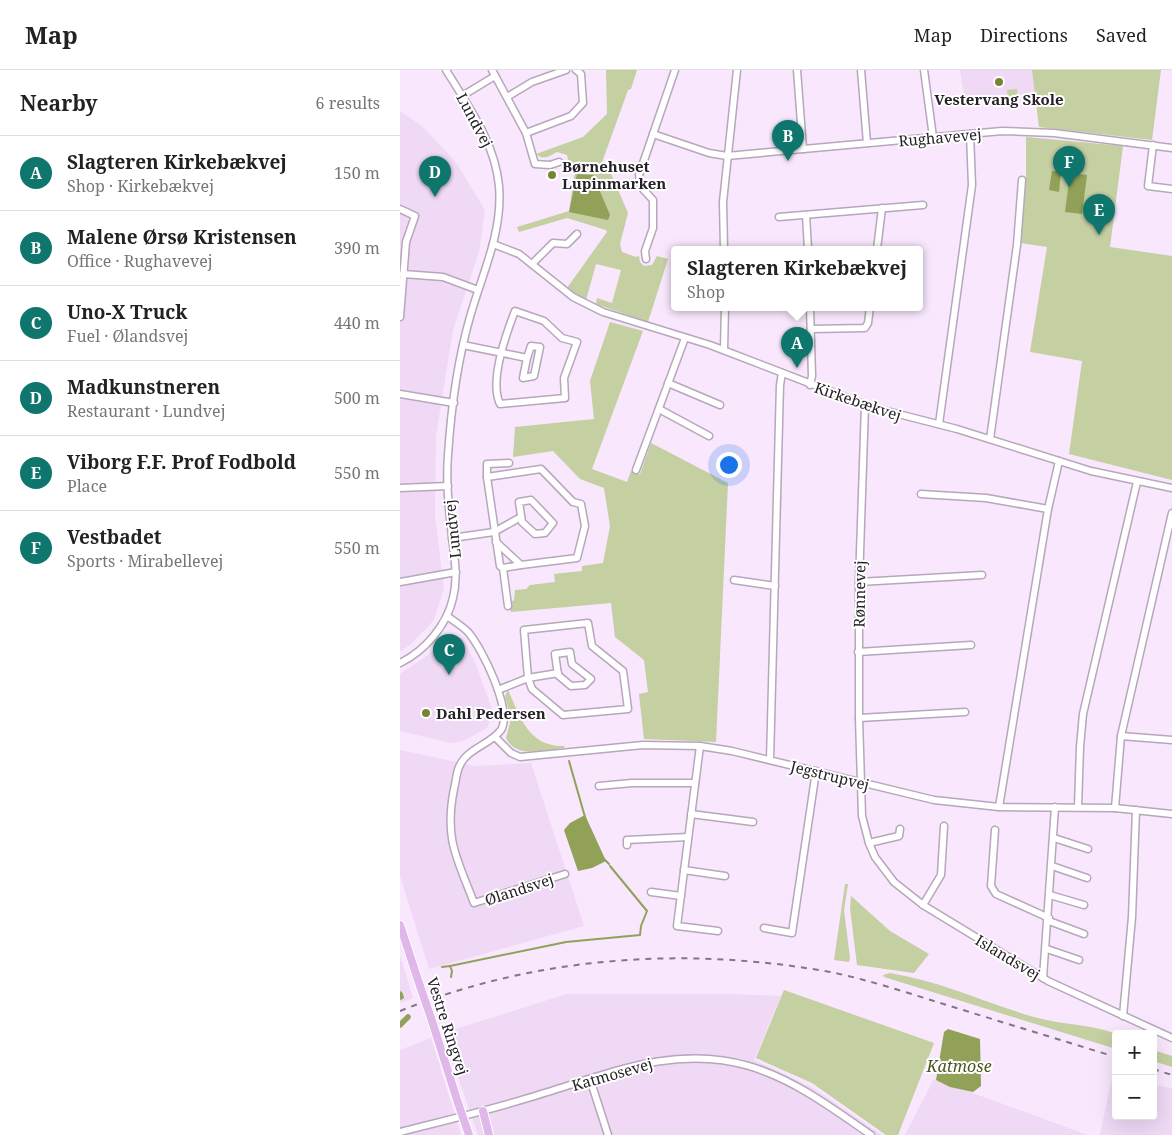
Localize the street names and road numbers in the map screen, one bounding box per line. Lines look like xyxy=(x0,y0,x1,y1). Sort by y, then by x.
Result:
street label: Lundvej xyxy=(452,89,498,151)
street label: Rughavevej xyxy=(898,123,982,151)
street label: Kirkebækvej xyxy=(812,377,904,425)
street label: Lundvej xyxy=(439,499,465,559)
street label: Rønnevej xyxy=(848,560,870,628)
street label: Jegstrupvej xyxy=(788,755,871,794)
street label: Ølandsvej xyxy=(482,869,556,909)
street label: Islandsvej xyxy=(972,930,1044,984)
street label: Vestre Ringvej xyxy=(423,974,473,1078)
street label: Katmosevej xyxy=(569,1053,655,1095)

